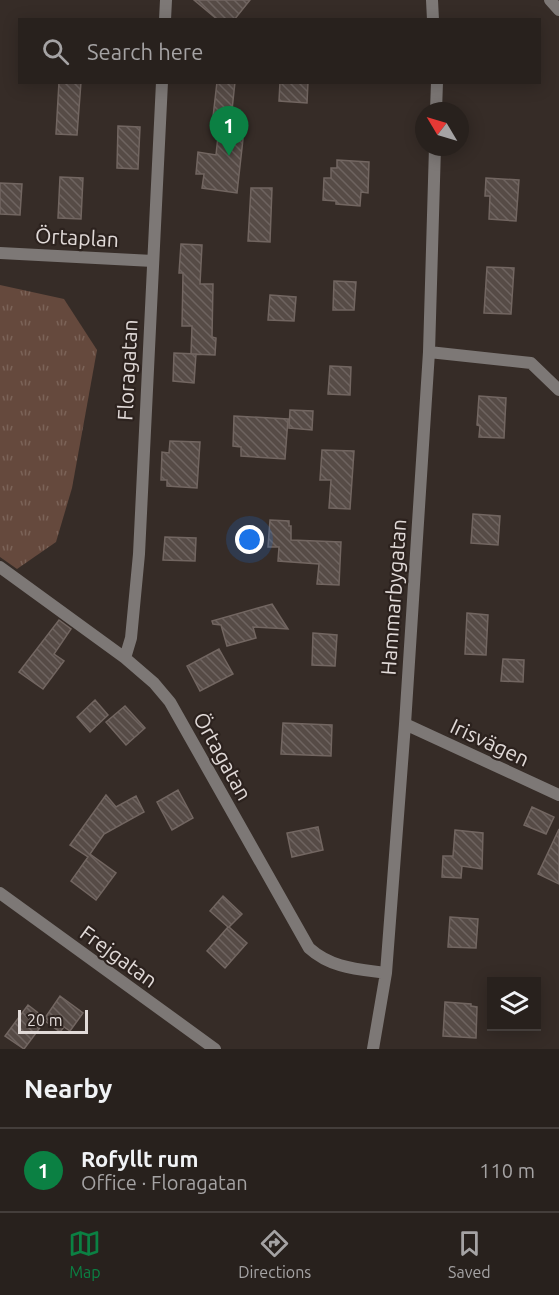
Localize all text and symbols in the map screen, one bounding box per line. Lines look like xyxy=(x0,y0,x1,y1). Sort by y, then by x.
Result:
search box xyxy=(18,18,541,84)
icon: search xyxy=(39,35,72,68)
text: Search here xyxy=(87,39,203,64)
north arrow xyxy=(415,102,469,156)
pin: 1 xyxy=(210,106,248,156)
street label: Örtaplan xyxy=(34,223,120,251)
street label: Floragatan xyxy=(112,319,142,421)
street label: Hammarbygatan xyxy=(376,518,410,676)
your location xyxy=(235,525,264,554)
street label: Örtagatan xyxy=(189,708,257,804)
street label: Irisvägen xyxy=(447,713,533,771)
street label: Frejgatan xyxy=(76,920,162,992)
map controls xyxy=(487,977,541,1031)
button: layers xyxy=(487,977,541,1031)
scale bar xyxy=(18,1007,88,1034)
text: 20 m xyxy=(27,1011,63,1029)
text: Nearby xyxy=(24,1074,112,1103)
text: Rofyllt rum xyxy=(81,1146,198,1171)
text: 1 xyxy=(38,1159,49,1182)
text: 110 m xyxy=(479,1159,535,1182)
text: Office · Floragatan xyxy=(81,1171,248,1194)
tab: Map xyxy=(68,1227,101,1281)
tab: Directions xyxy=(238,1227,311,1281)
tab: Saved xyxy=(448,1227,491,1281)

